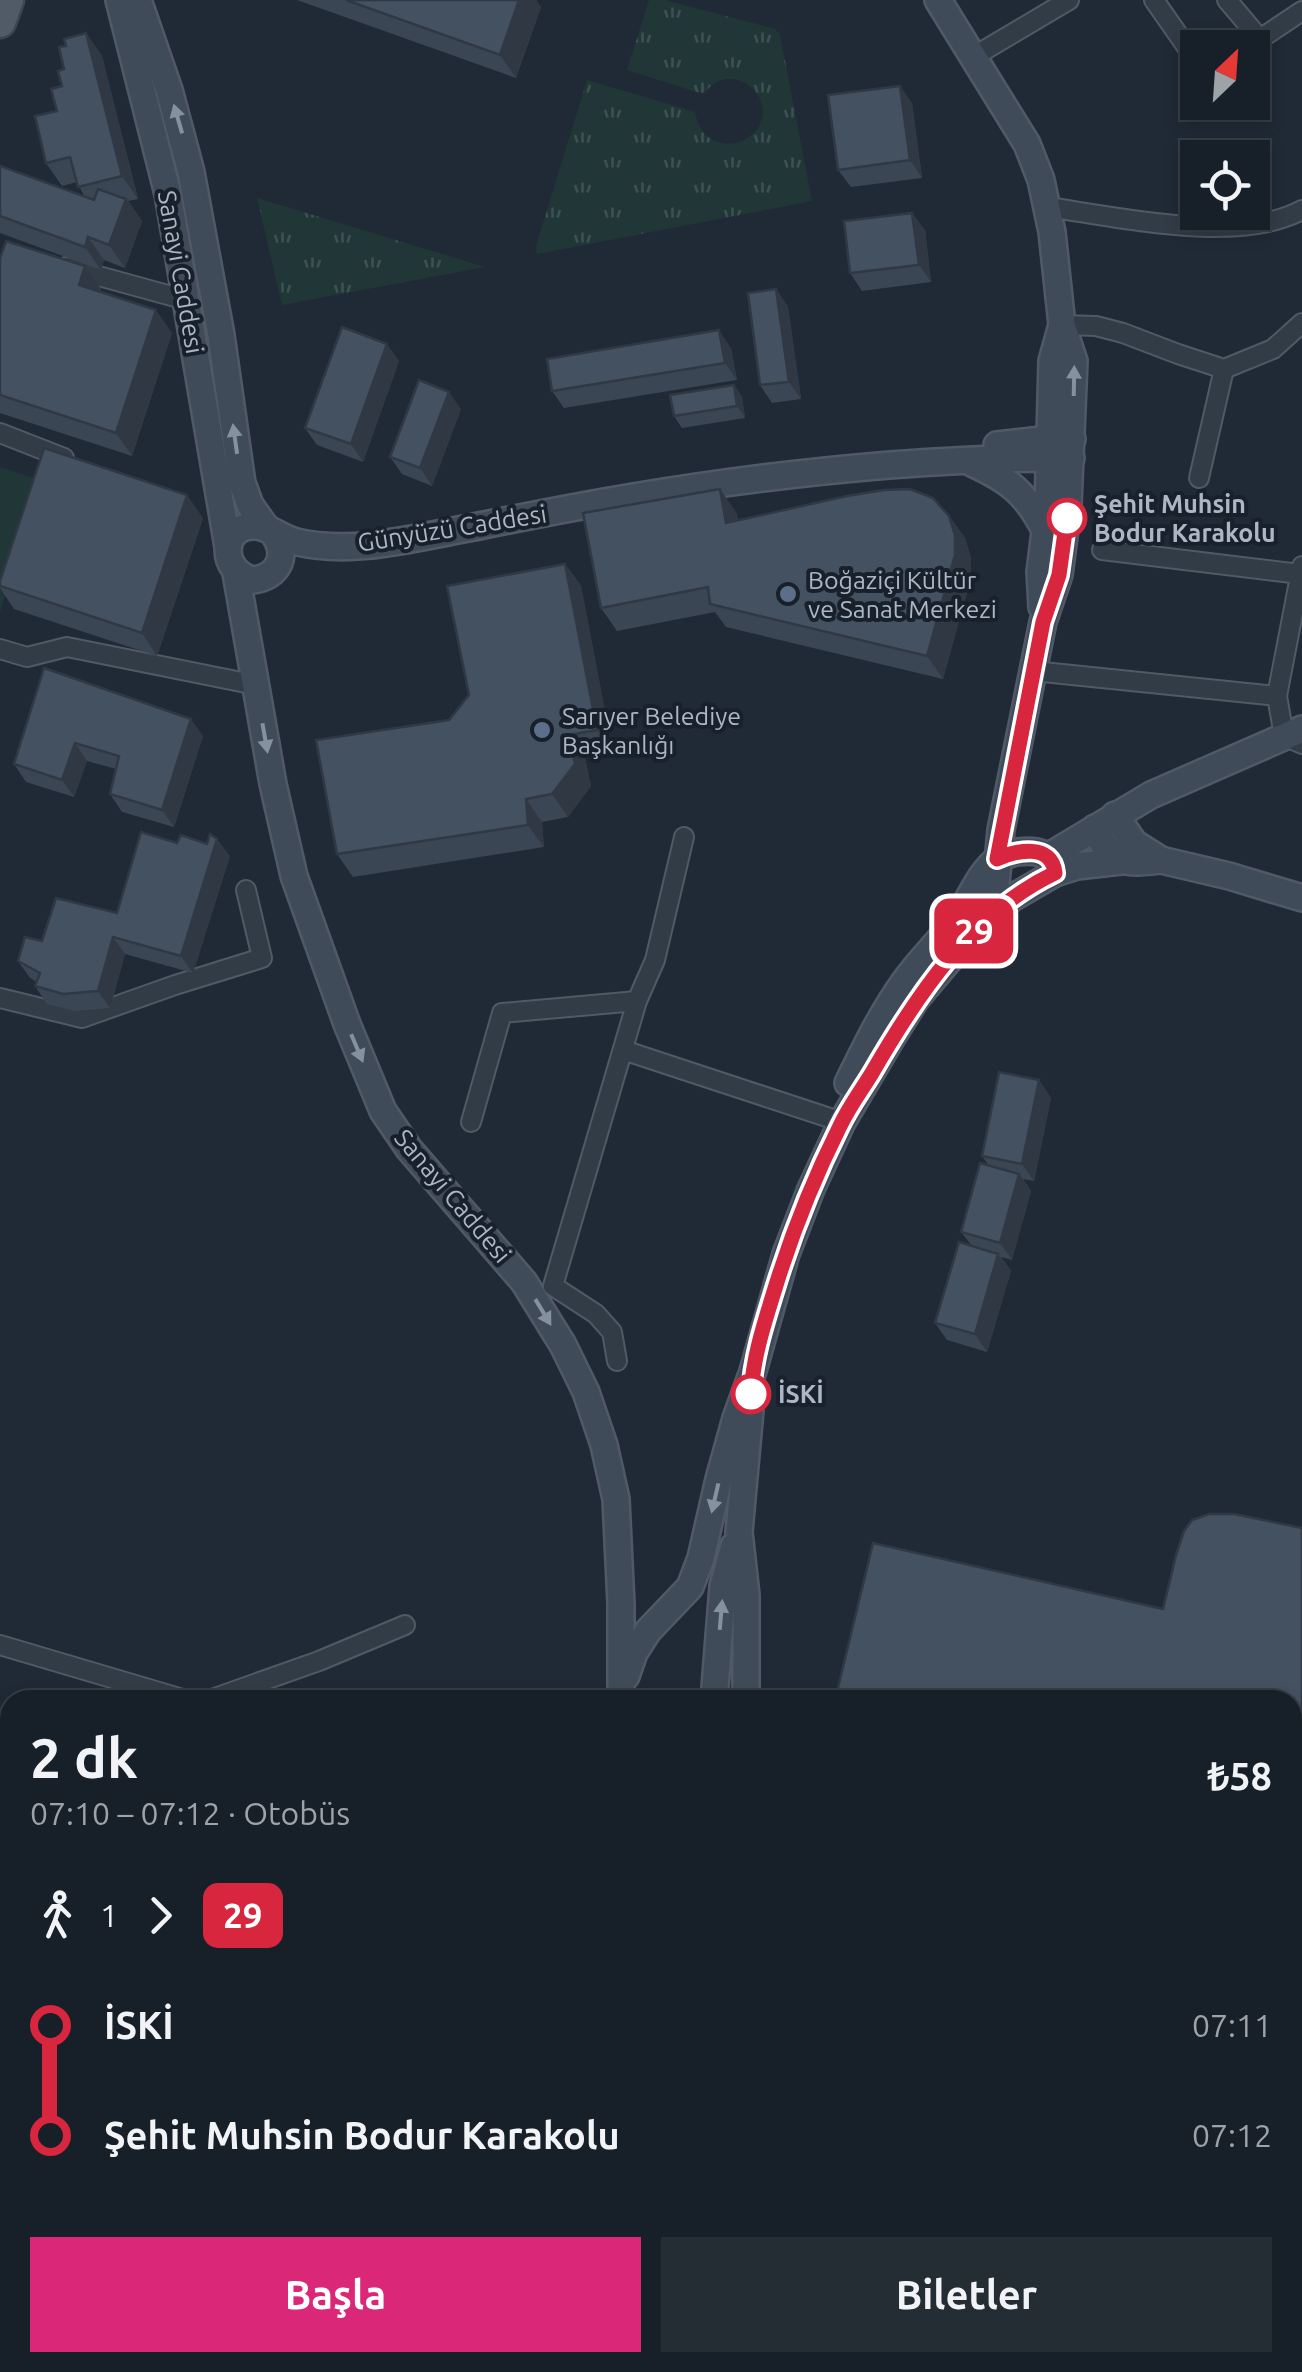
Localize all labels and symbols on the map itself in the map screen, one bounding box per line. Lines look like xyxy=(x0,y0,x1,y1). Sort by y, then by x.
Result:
north arrow xyxy=(1180,30,1270,120)
one-way arrow xyxy=(169,104,185,135)
street label: Sanayi Caddesi xyxy=(153,188,209,356)
one-way arrow xyxy=(1066,365,1082,397)
one-way arrow xyxy=(227,423,243,454)
place label: Şehit Muhsin Bodur Karakolu xyxy=(1094,490,1276,547)
street label: Günyüzü Caddesi xyxy=(356,499,548,557)
marker: Şehit Muhsin Bodur Karakolu xyxy=(1048,499,1086,537)
place label: Boğaziçi Kültür ve Sanat Merkezi xyxy=(808,566,997,623)
marker: Boğaziçi Kültür ve Sanat Merkezi xyxy=(777,583,799,605)
place label: Sarıyer Belediye Başkanlığı xyxy=(562,702,741,759)
marker: Sarıyer Belediye Başkanlığı xyxy=(531,719,553,741)
one-way arrow xyxy=(258,722,273,754)
line badge: 29 xyxy=(929,898,1019,964)
one-way arrow xyxy=(349,1033,365,1063)
street label: Sanayi Caddesi xyxy=(389,1124,517,1268)
one-way arrow xyxy=(534,1298,551,1326)
marker: İSKİ xyxy=(732,1375,770,1413)
place label: İSKİ xyxy=(778,1379,824,1408)
one-way arrow xyxy=(707,1483,722,1514)
one-way arrow xyxy=(713,1598,729,1630)

